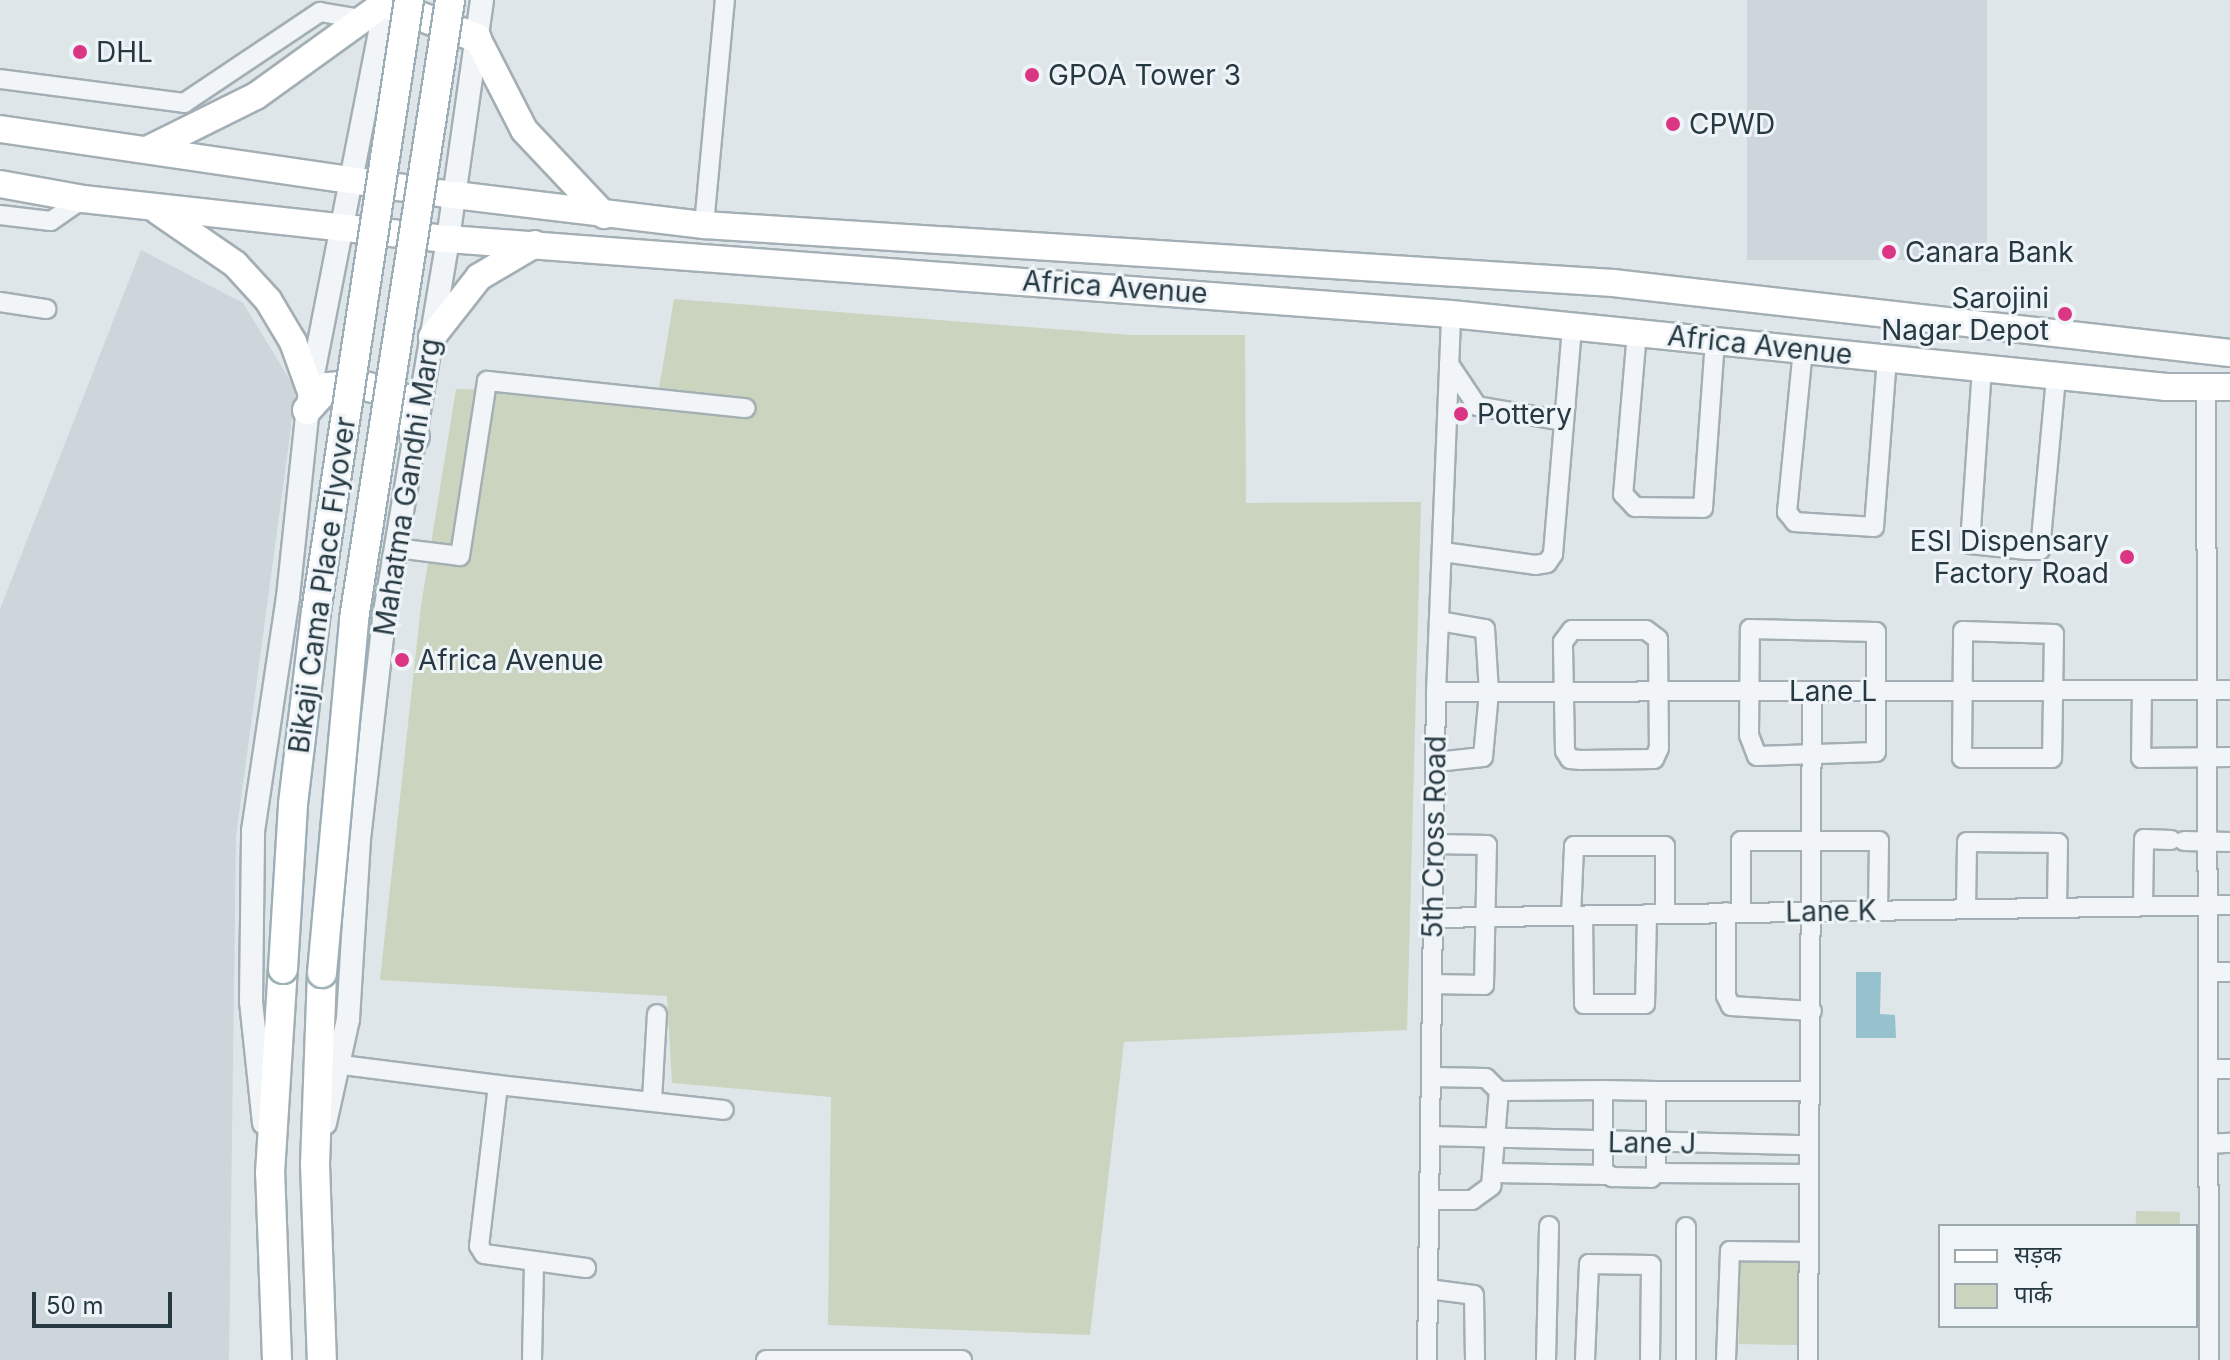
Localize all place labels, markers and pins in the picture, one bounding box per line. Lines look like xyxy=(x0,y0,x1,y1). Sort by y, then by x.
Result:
place label: DHL xyxy=(96,35,153,69)
marker: DHL xyxy=(71,43,89,61)
place label: GPOA Tower 3 xyxy=(1048,58,1241,92)
marker: GPOA Tower 3 xyxy=(1023,66,1041,84)
place label: CPWD xyxy=(1689,107,1775,141)
marker: CPWD xyxy=(1664,115,1682,133)
place label: Canara Bank xyxy=(1905,235,2074,269)
marker: Canara Bank xyxy=(1880,243,1898,261)
place label: Sarojini Nagar Depot xyxy=(1881,281,2049,347)
marker: Sarojini Nagar Depot xyxy=(2056,305,2074,323)
place label: Pottery xyxy=(1477,397,1572,431)
marker: Pottery xyxy=(1452,405,1470,423)
place label: ESI Dispensary Factory Road xyxy=(1910,524,2109,590)
marker: ESI Dispensary Factory Road xyxy=(2116,546,2138,568)
place label: Africa Avenue xyxy=(418,643,604,677)
marker: Africa Avenue xyxy=(393,651,411,669)

